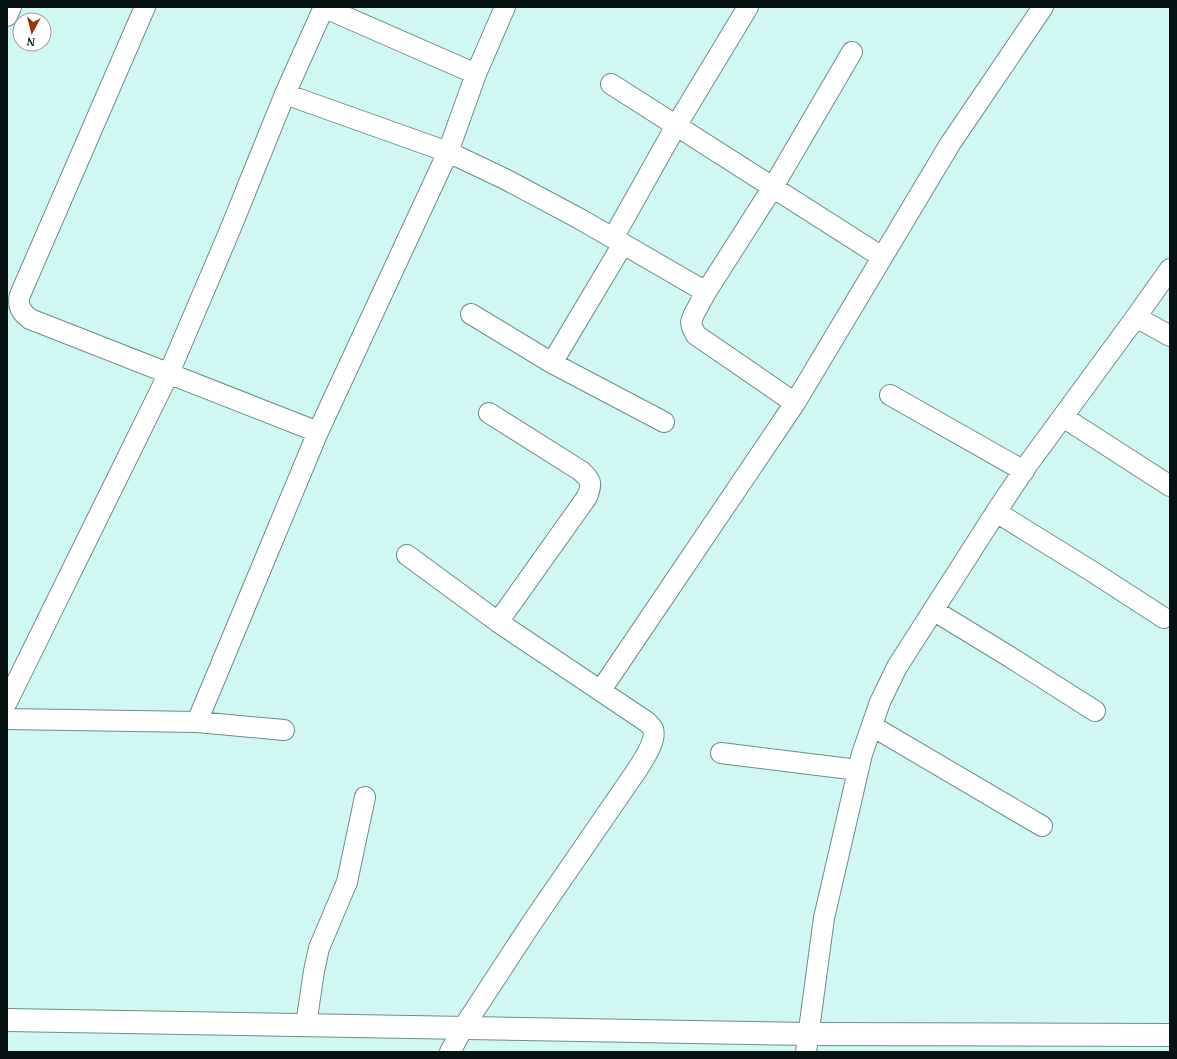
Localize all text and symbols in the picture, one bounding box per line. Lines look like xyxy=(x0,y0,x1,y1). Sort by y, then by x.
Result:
north arrow xyxy=(12,12,52,52)
text: N xyxy=(25,34,36,49)

